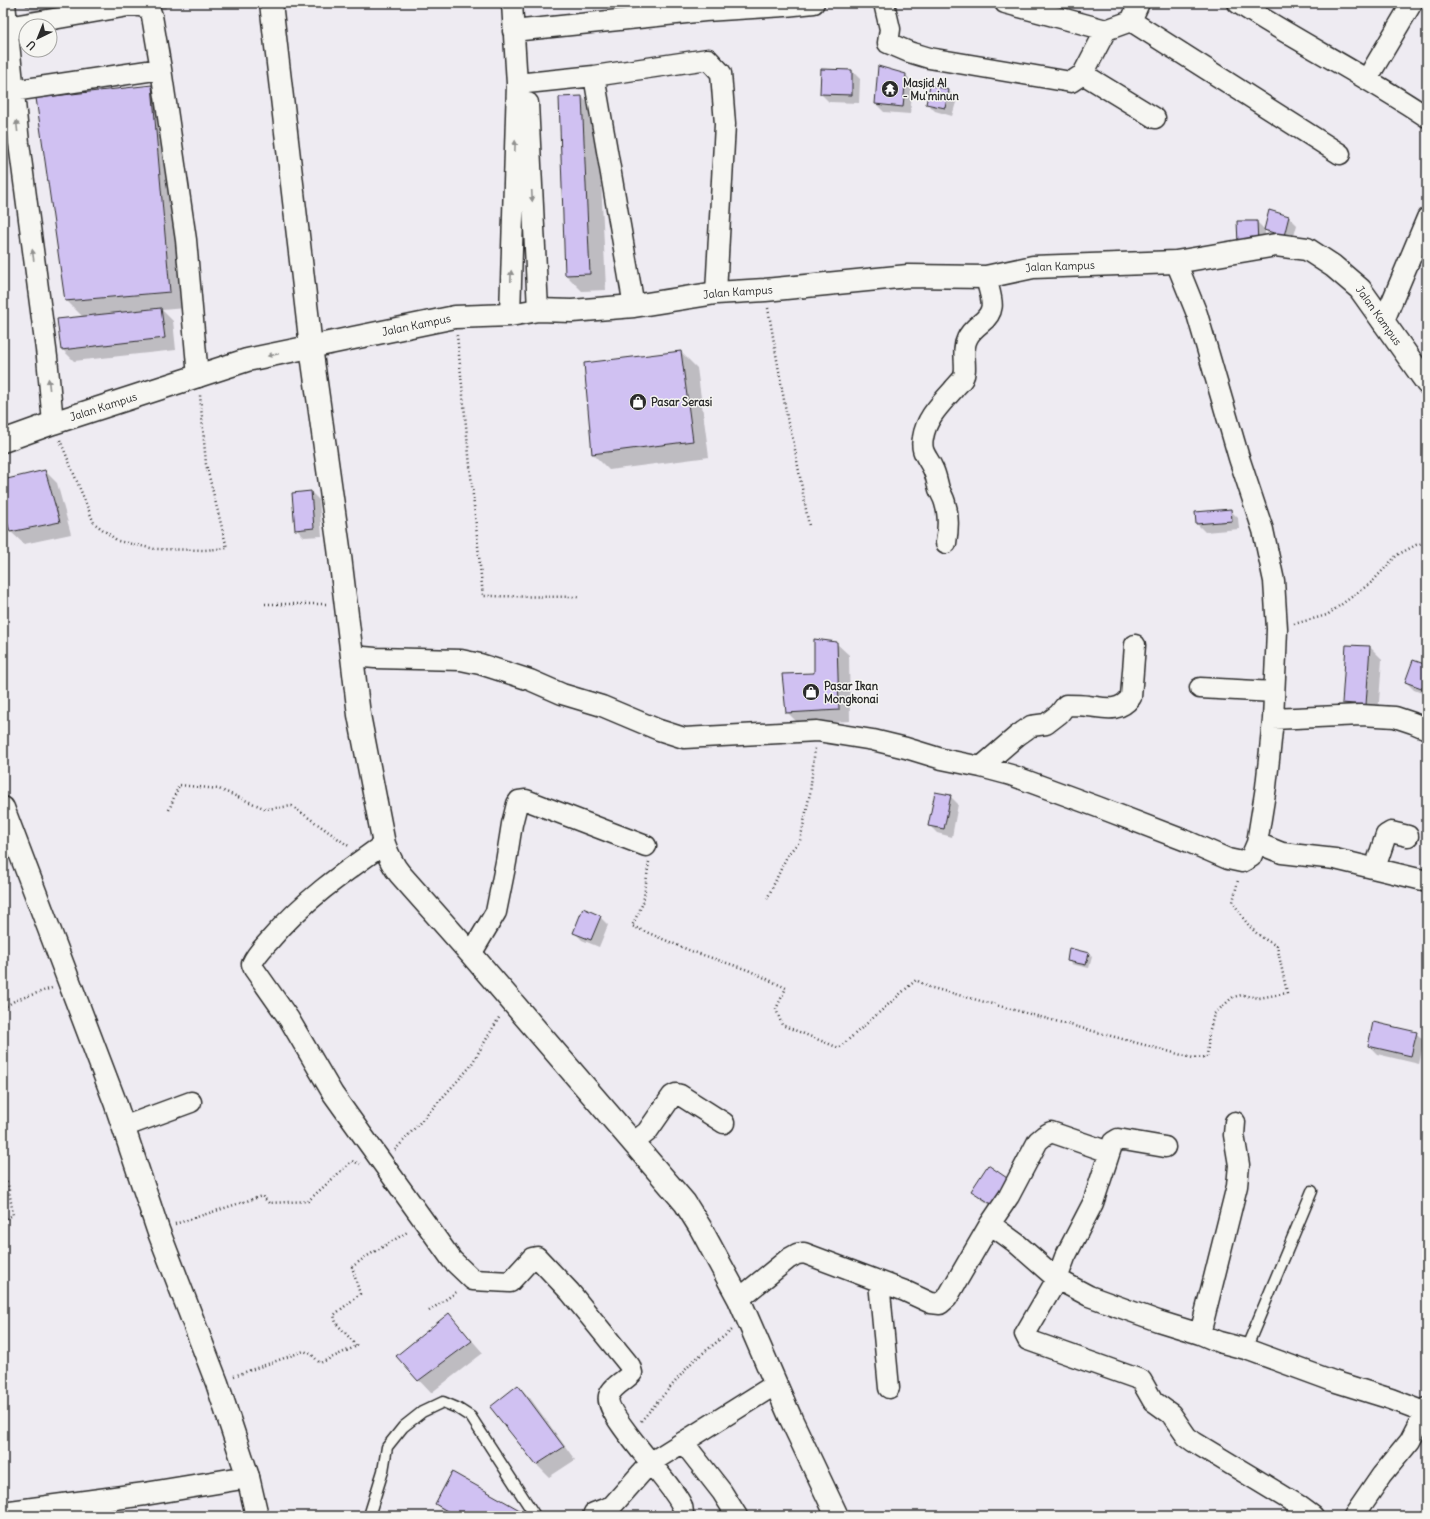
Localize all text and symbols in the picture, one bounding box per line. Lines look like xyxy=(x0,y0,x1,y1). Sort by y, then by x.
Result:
north arrow xyxy=(18,18,58,58)
text: U xyxy=(24,38,39,53)
place label: Masjid Al - Mu'minun xyxy=(903,76,960,103)
temple icon: Masjid Al - Mu'minun xyxy=(880,79,900,99)
one-way arrow xyxy=(14,120,20,132)
one-way arrow xyxy=(512,139,518,152)
one-way arrow xyxy=(529,190,536,202)
one-way arrow xyxy=(30,249,36,261)
street label: Jalan Kampus xyxy=(1024,258,1095,276)
one-way arrow xyxy=(508,269,514,282)
street label: Jalan Kampus xyxy=(702,282,773,302)
street label: Jalan Kampus xyxy=(1353,283,1405,348)
street label: Jalan Kampus xyxy=(381,311,452,339)
one-way arrow xyxy=(267,352,279,358)
one-way arrow xyxy=(46,378,53,390)
street label: Jalan Kampus xyxy=(68,389,139,424)
shop icon: Pasar Serasi xyxy=(628,392,648,412)
place label: Pasar Serasi xyxy=(651,395,712,409)
place label: Pasar Ikan Mongkonai xyxy=(824,679,879,707)
shop icon: Pasar Ikan Mongkonai xyxy=(801,682,821,702)

